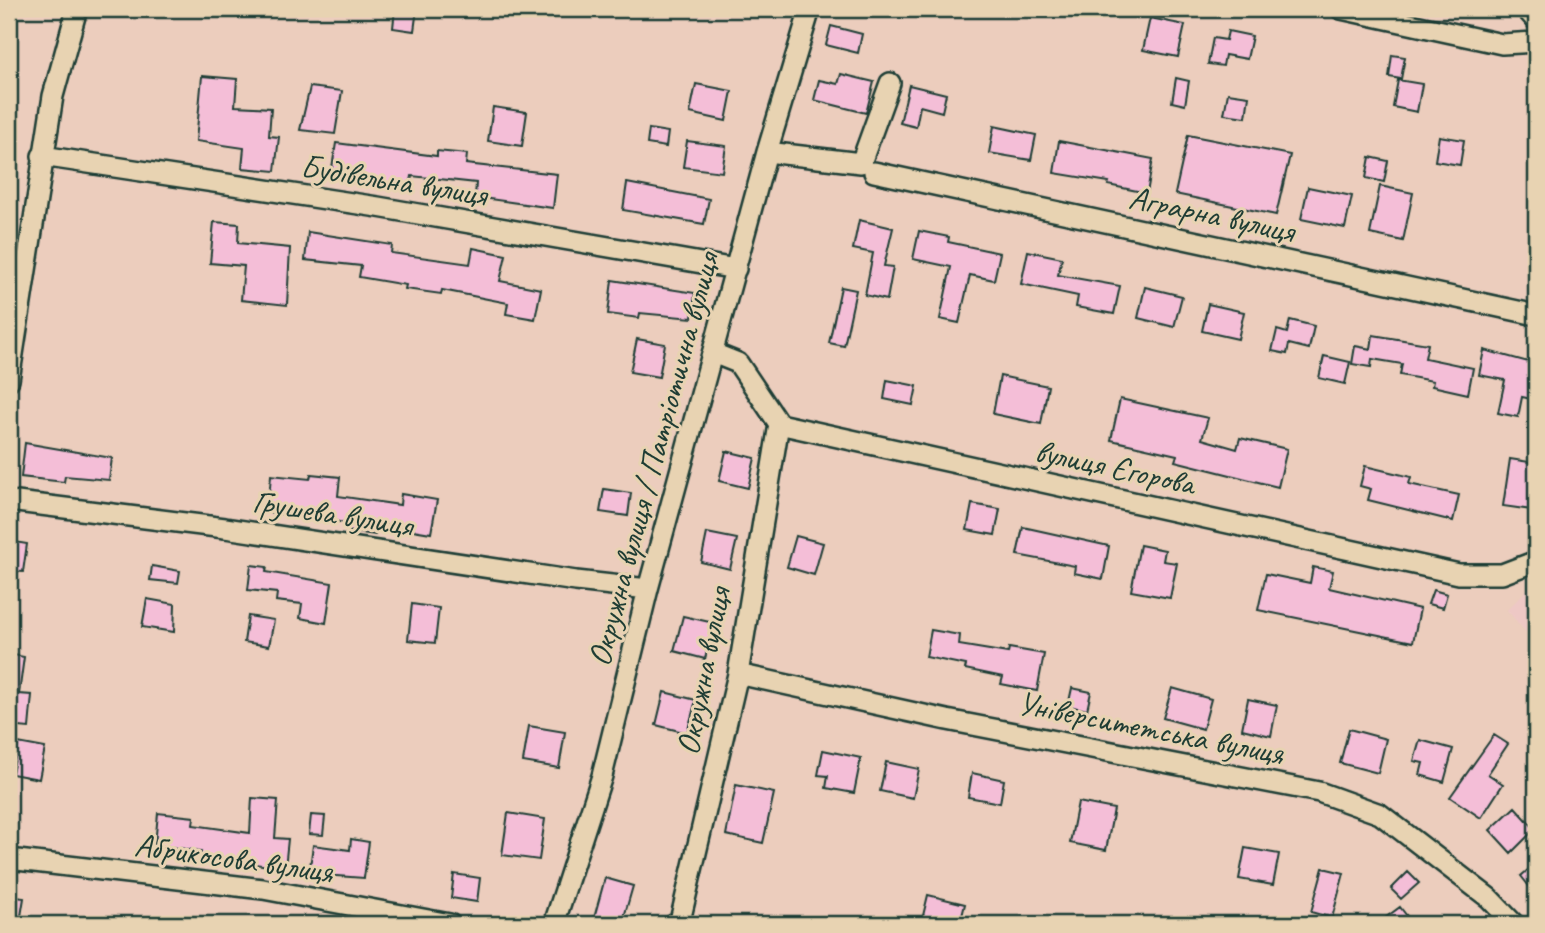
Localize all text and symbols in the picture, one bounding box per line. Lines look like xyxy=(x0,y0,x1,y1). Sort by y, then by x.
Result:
street label: Будівельна вулиця xyxy=(298,145,492,216)
street label: Аграрна вулиця xyxy=(1125,176,1301,253)
street label: Окружна вулиця / Патріотична вулиця xyxy=(577,247,727,671)
street label: вулиця Єгорова xyxy=(1031,430,1201,505)
street label: Грушева вулиця xyxy=(250,480,418,547)
street label: Окружна вулиця xyxy=(666,583,738,759)
street label: Університетська вулиця xyxy=(1015,682,1288,774)
street label: Абрикосова вулиця xyxy=(132,823,337,893)

